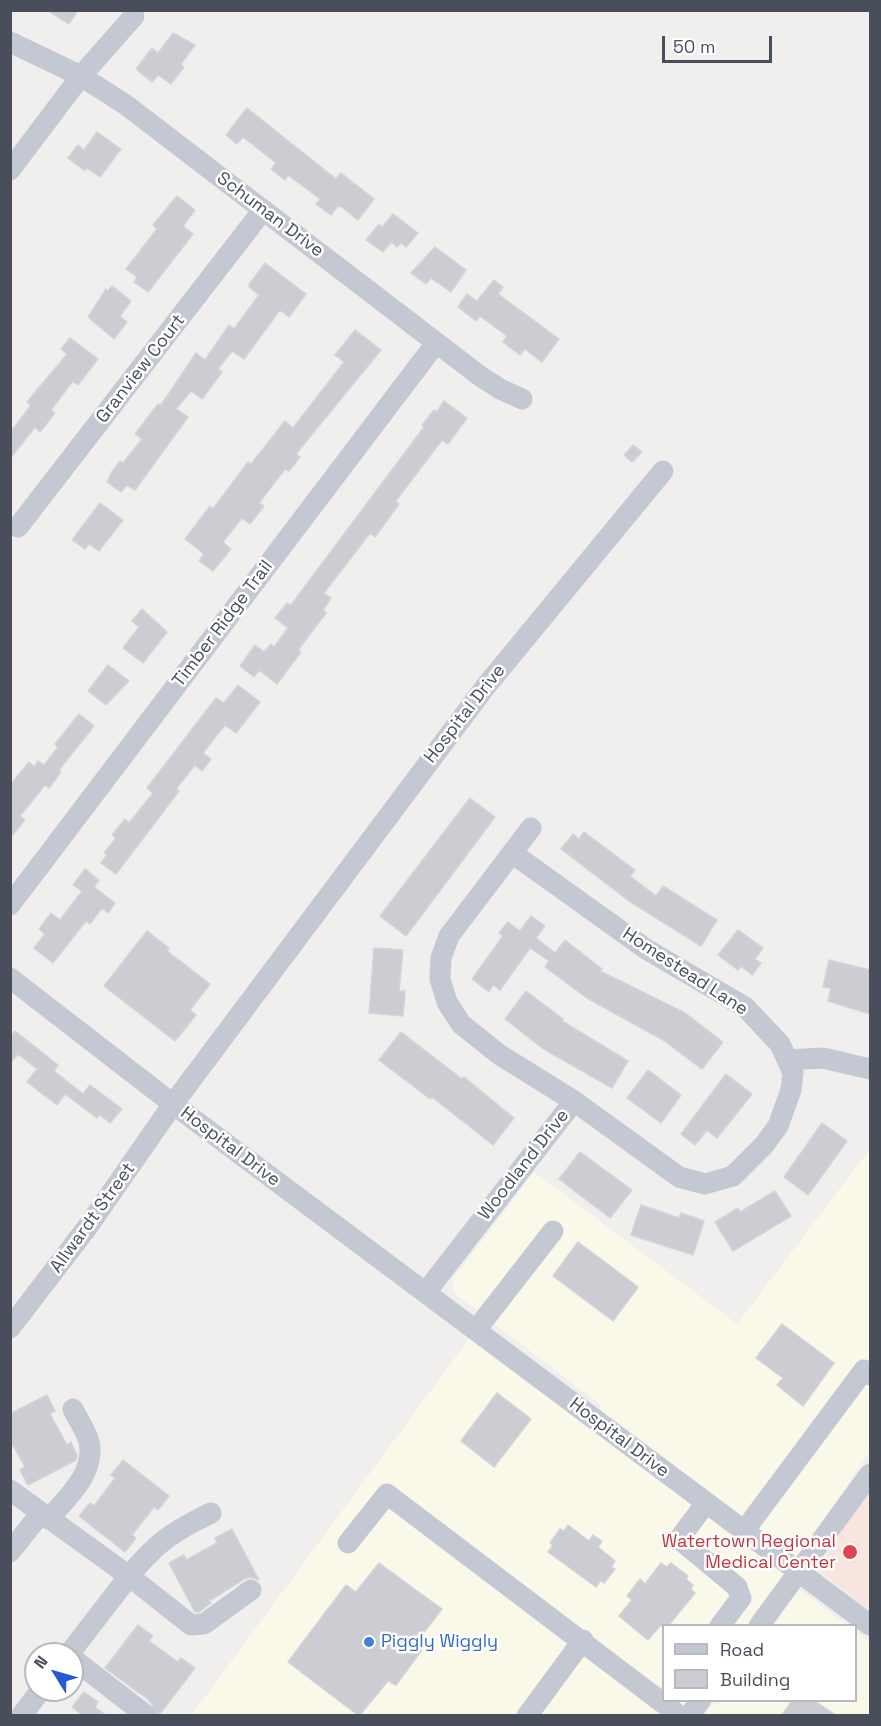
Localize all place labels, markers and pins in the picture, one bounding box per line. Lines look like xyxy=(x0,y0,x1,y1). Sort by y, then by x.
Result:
place label: Watertown Regional Medical Center xyxy=(661,1531,836,1574)
marker: Watertown Regional Medical Center xyxy=(841,1543,859,1561)
place label: Piggly Wiggly xyxy=(381,1631,498,1653)
marker: Piggly Wiggly xyxy=(362,1635,376,1649)

